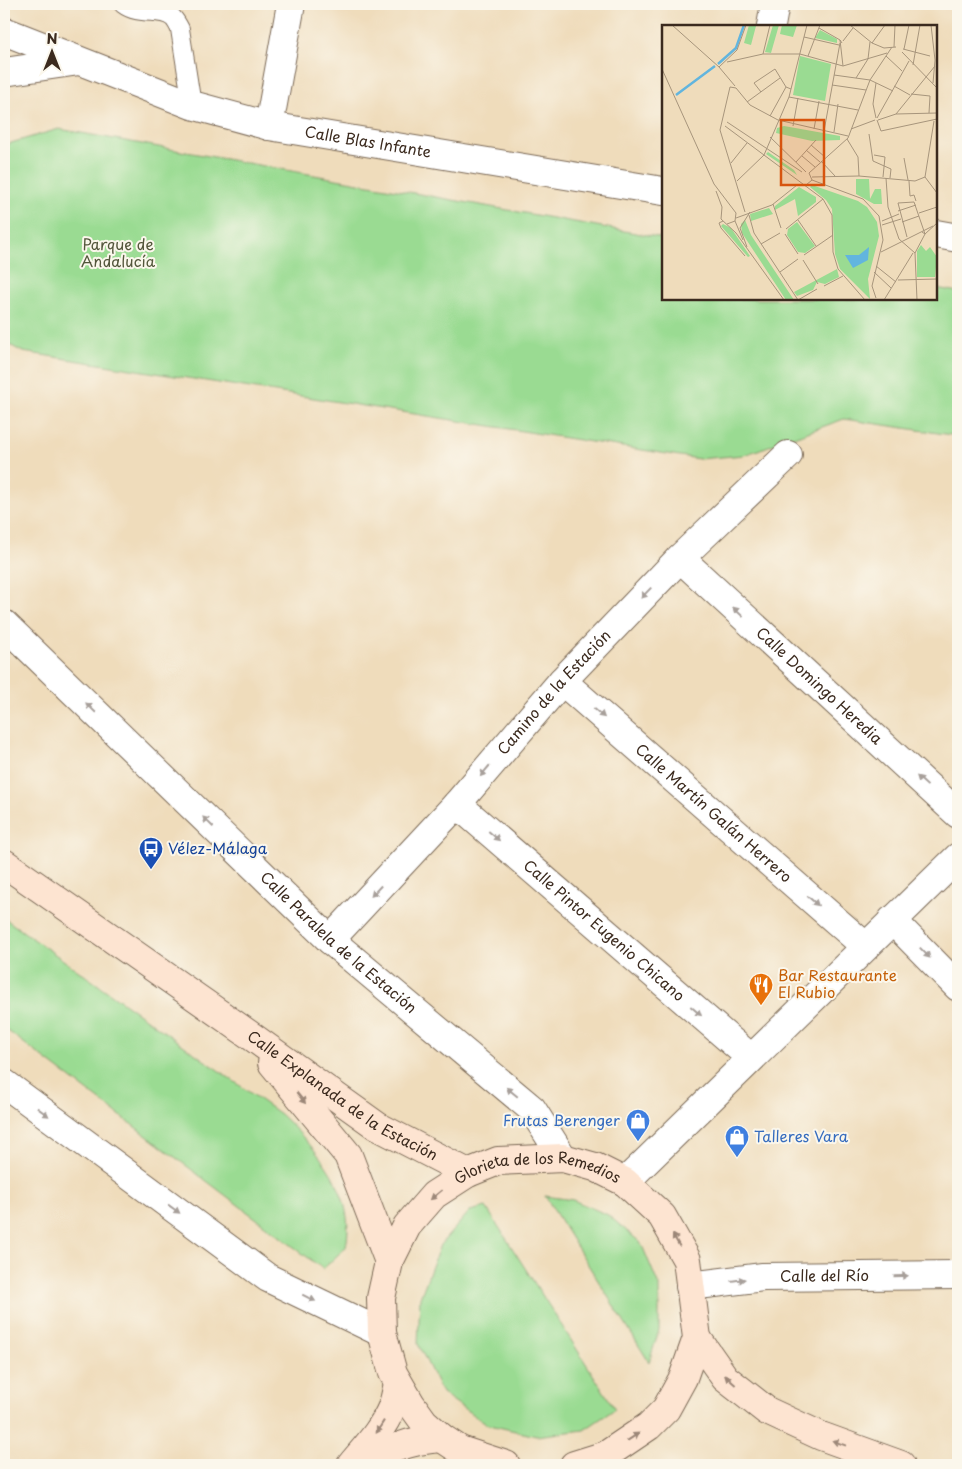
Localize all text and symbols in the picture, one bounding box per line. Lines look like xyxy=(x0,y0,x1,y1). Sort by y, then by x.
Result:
inset map xyxy=(662,25,937,300)
north arrow xyxy=(28,28,78,78)
text: N xyxy=(46,28,58,49)
street label: Calle Blas Infante xyxy=(303,119,433,163)
park label: Parque de Andalucía xyxy=(81,232,156,272)
one-way arrow xyxy=(640,587,652,599)
one-way arrow xyxy=(733,606,745,618)
street label: Calle Domingo Heredia xyxy=(752,621,889,750)
street label: Camino de la Estación xyxy=(491,624,615,759)
one-way arrow xyxy=(85,703,97,715)
one-way arrow xyxy=(593,707,605,718)
street label: Calle Martín Galán Herrero xyxy=(631,737,798,887)
one-way arrow xyxy=(480,764,491,777)
one-way arrow xyxy=(917,775,929,787)
one-way arrow xyxy=(202,816,214,828)
one-way arrow xyxy=(488,830,500,841)
bus stop icon: Vélez-Málaga xyxy=(138,836,164,870)
place label: Vélez-Málaga xyxy=(168,836,268,859)
street label: Calle Pintor Eugenio Chicano xyxy=(519,853,690,1006)
street label: Calle Paralela de la Estación xyxy=(256,865,422,1018)
one-way arrow xyxy=(370,885,382,897)
one-way arrow xyxy=(807,895,820,906)
one-way arrow xyxy=(919,947,931,959)
place label: Bar Restaurante El Rubio xyxy=(778,963,897,1003)
restaurant icon: Bar Restaurante El Rubio xyxy=(748,972,774,1006)
one-way arrow xyxy=(690,1005,703,1016)
street label: Calle Explanada de la Estación xyxy=(243,1024,442,1165)
one-way arrow xyxy=(506,1087,519,1098)
one-way arrow xyxy=(295,1091,306,1104)
one-way arrow xyxy=(36,1107,50,1117)
place label: Frutas Berenger xyxy=(503,1108,620,1131)
shop icon: Frutas Berenger xyxy=(625,1108,651,1142)
shop icon: Talleres Vara xyxy=(724,1124,750,1158)
place label: Talleres Vara xyxy=(754,1124,849,1147)
text: Glorieta de los Remedios xyxy=(449,1145,625,1189)
street label: Glorieta de los Remedios xyxy=(449,1174,625,1196)
one-way arrow xyxy=(430,1189,443,1200)
one-way arrow xyxy=(167,1204,181,1214)
one-way arrow xyxy=(671,1234,680,1247)
street label: Calle del Río xyxy=(780,1263,869,1287)
one-way arrow xyxy=(893,1271,909,1279)
one-way arrow xyxy=(731,1276,747,1284)
one-way arrow xyxy=(302,1294,316,1302)
one-way arrow xyxy=(724,1374,736,1386)
one-way arrow xyxy=(375,1421,385,1434)
one-way arrow xyxy=(626,1432,640,1442)
one-way arrow xyxy=(831,1439,846,1447)

